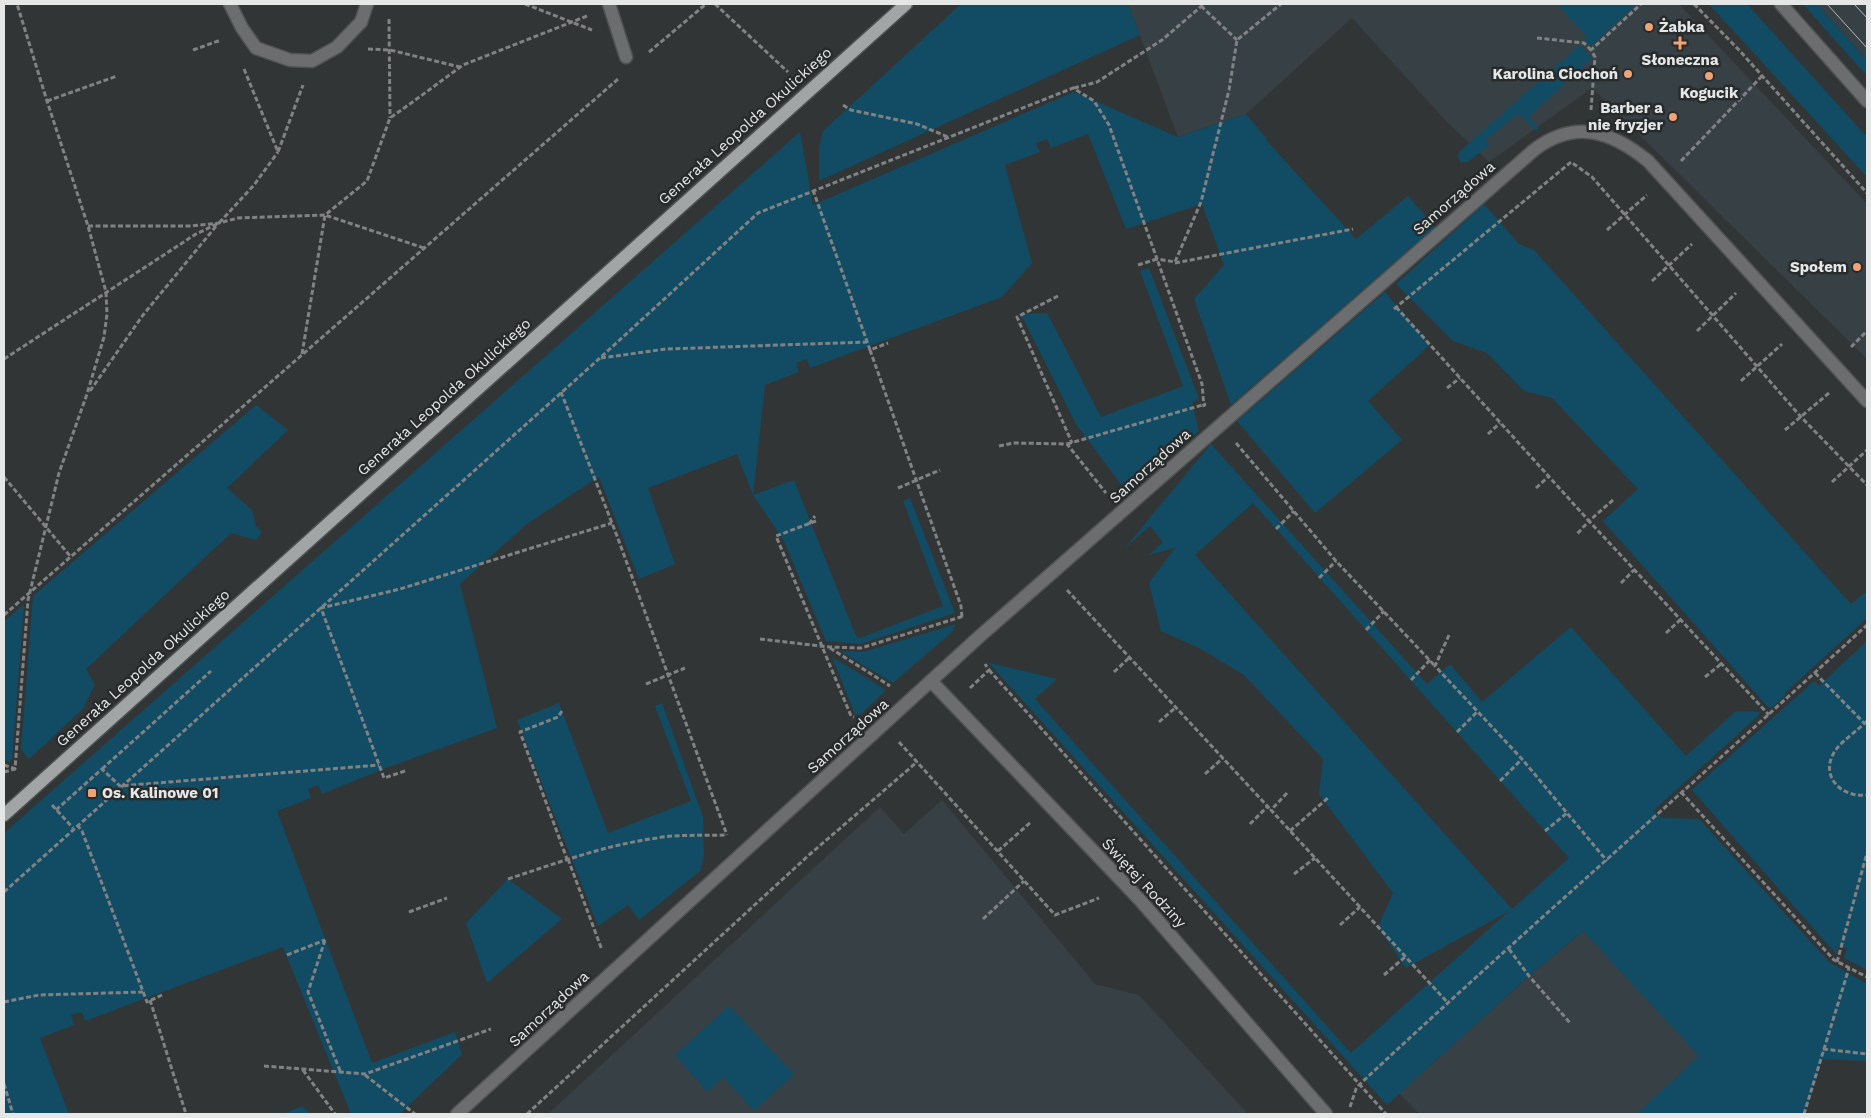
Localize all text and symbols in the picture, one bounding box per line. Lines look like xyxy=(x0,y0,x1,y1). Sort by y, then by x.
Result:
place label: Żabka xyxy=(1659,18,1705,36)
marker: Żabka xyxy=(1643,21,1655,33)
marker: Słoneczna xyxy=(1674,37,1686,49)
street label: Generała Leopolda Okulickiego xyxy=(655,43,835,209)
place label: Słoneczna xyxy=(1641,51,1719,69)
place label: Karolina Ciochoń xyxy=(1493,65,1618,83)
marker: Karolina Ciochoń xyxy=(1622,68,1634,80)
marker: Kogucik xyxy=(1703,70,1715,82)
place label: Kogucik xyxy=(1680,84,1739,102)
place label: Barber a nie fryzjer xyxy=(1588,99,1664,134)
marker: Barber a nie fryzjer xyxy=(1667,111,1679,123)
street label: Samorządowa xyxy=(1409,157,1499,239)
place label: Społem xyxy=(1790,258,1847,276)
marker: Społem xyxy=(1851,261,1863,273)
street label: Generała Leopolda Okulickiego xyxy=(354,314,534,480)
street label: Samorządowa xyxy=(1106,425,1195,507)
street label: Generała Leopolda Okulickiego xyxy=(53,585,233,751)
street label: Samorządowa xyxy=(804,695,893,777)
place label: Os. Kalinowe 01 xyxy=(102,784,218,802)
marker: Os. Kalinowe 01 xyxy=(86,787,98,799)
street label: Świętej Rodziny xyxy=(1098,834,1191,932)
street label: Samorządowa xyxy=(505,967,593,1051)

